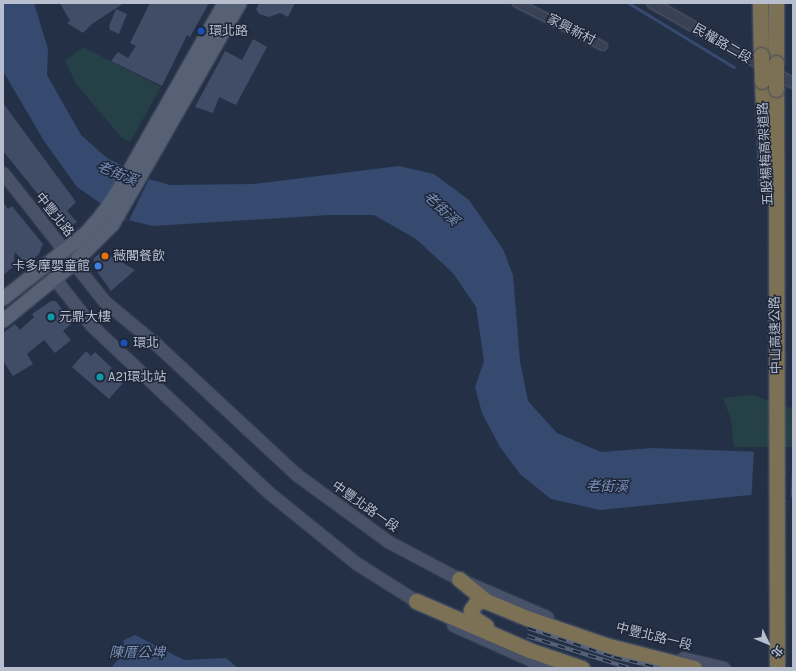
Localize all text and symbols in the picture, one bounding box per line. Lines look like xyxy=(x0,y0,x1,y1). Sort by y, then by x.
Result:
street label: 家興新村 xyxy=(544,11,598,49)
street label: 民權路二段 xyxy=(690,21,754,67)
place label: 環北路 xyxy=(209,23,248,39)
marker: 環北路 xyxy=(196,26,206,36)
street label: 五股楊梅高架道路 xyxy=(755,102,777,206)
water label: 老街溪 xyxy=(94,158,140,190)
water label: 老街溪 xyxy=(420,189,462,229)
street label: 中豐北路 xyxy=(32,190,76,240)
place label: 薇閣餐飲 xyxy=(113,248,165,264)
marker: 薇閣餐飲 xyxy=(100,251,110,261)
place label: 卡多摩嬰童館 xyxy=(12,258,90,274)
marker: 卡多摩嬰童館 xyxy=(93,261,103,271)
street label: 中山高速公路 xyxy=(768,296,784,374)
place label: 元鼎大樓 xyxy=(59,309,111,325)
marker: 元鼎大樓 xyxy=(46,312,56,322)
place label: 環北 xyxy=(133,335,159,351)
marker: 環北 xyxy=(118,337,130,349)
place label: A21環北站 xyxy=(108,369,166,385)
marker: A21環北站 xyxy=(95,372,105,382)
street label: 中豐北路一段 xyxy=(329,478,401,536)
water label: 老街溪 xyxy=(586,478,628,496)
street label: 中豐北路一段 xyxy=(614,620,694,654)
north arrow xyxy=(748,623,788,663)
text: 北 xyxy=(769,643,786,660)
water label: 陳厝公埤 xyxy=(109,645,165,661)

